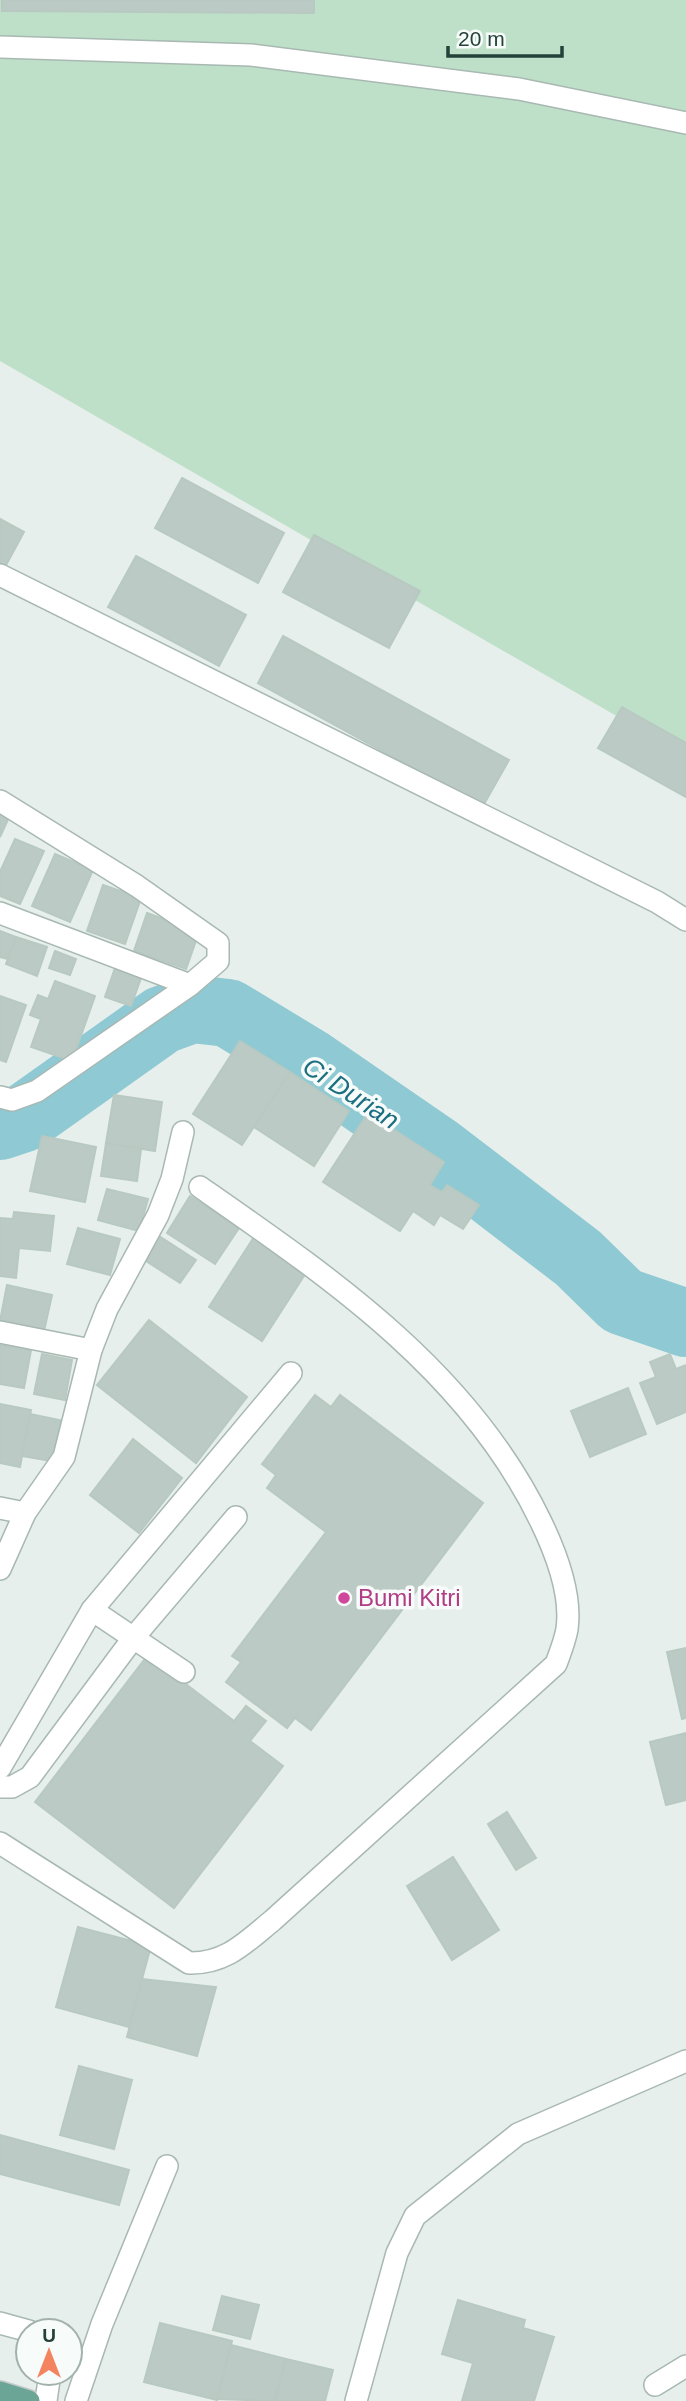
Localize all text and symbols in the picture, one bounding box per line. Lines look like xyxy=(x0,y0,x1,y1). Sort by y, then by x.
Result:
scale bar xyxy=(448,14,562,58)
text: 20 m xyxy=(458,27,505,50)
water label: Ci Durian xyxy=(297,1051,405,1135)
place label: Bumi Kitri xyxy=(358,1584,461,1611)
marker: Bumi Kitri xyxy=(336,1590,352,1606)
north arrow xyxy=(14,2317,84,2387)
text: U xyxy=(42,2325,56,2346)

